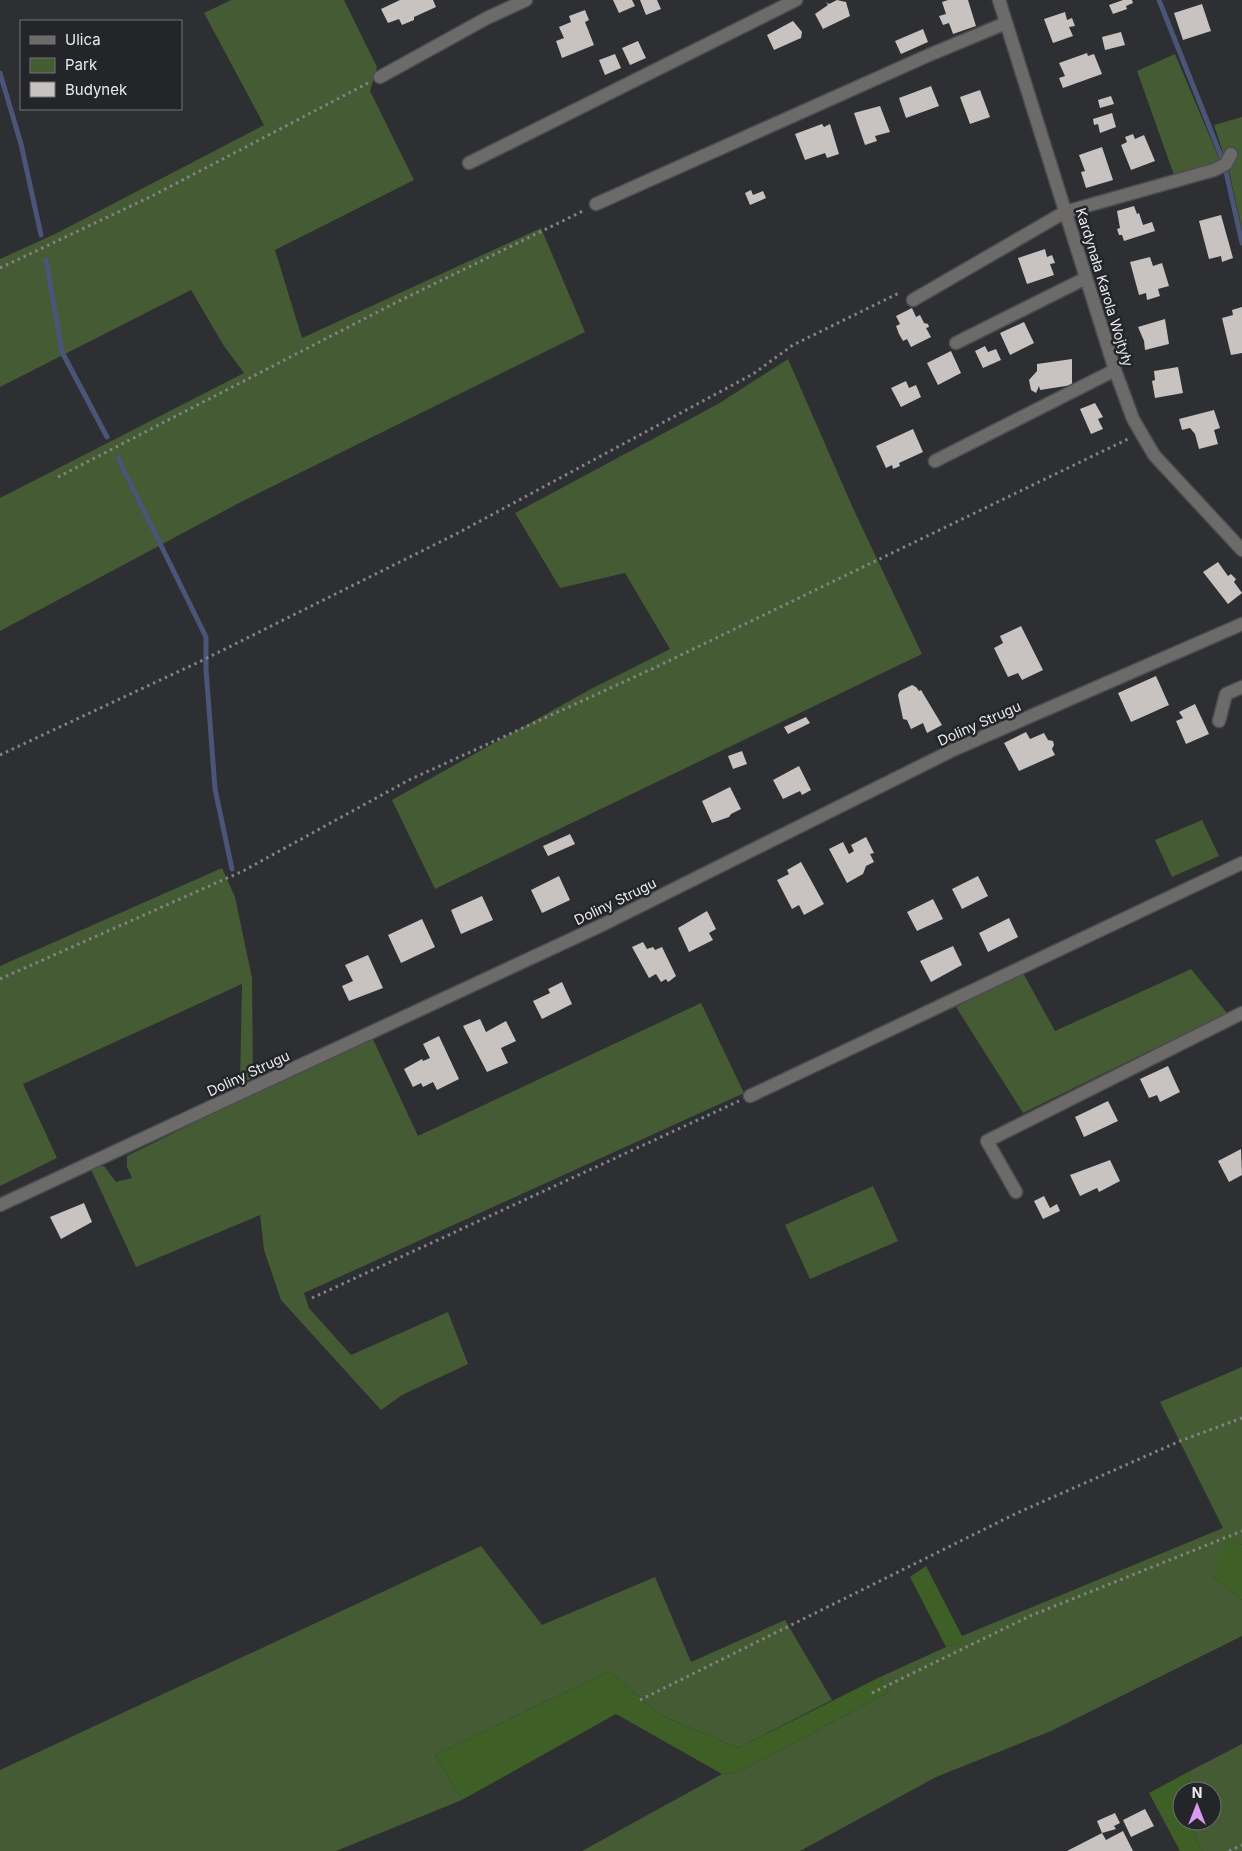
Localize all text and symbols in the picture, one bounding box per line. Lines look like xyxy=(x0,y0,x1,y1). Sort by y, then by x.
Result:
legend xyxy=(20,20,182,110)
text: Ulica xyxy=(65,30,101,49)
text: Park xyxy=(65,55,98,74)
text: Budynek xyxy=(65,80,128,99)
street label: Kardynała Karola Wojtyły xyxy=(1073,206,1137,369)
street label: Doliny Strugu xyxy=(935,697,1023,749)
street label: Doliny Strugu xyxy=(571,874,659,928)
street label: Doliny Strugu xyxy=(204,1046,292,1100)
north arrow xyxy=(1172,1781,1222,1831)
text: N xyxy=(1192,1784,1202,1801)

